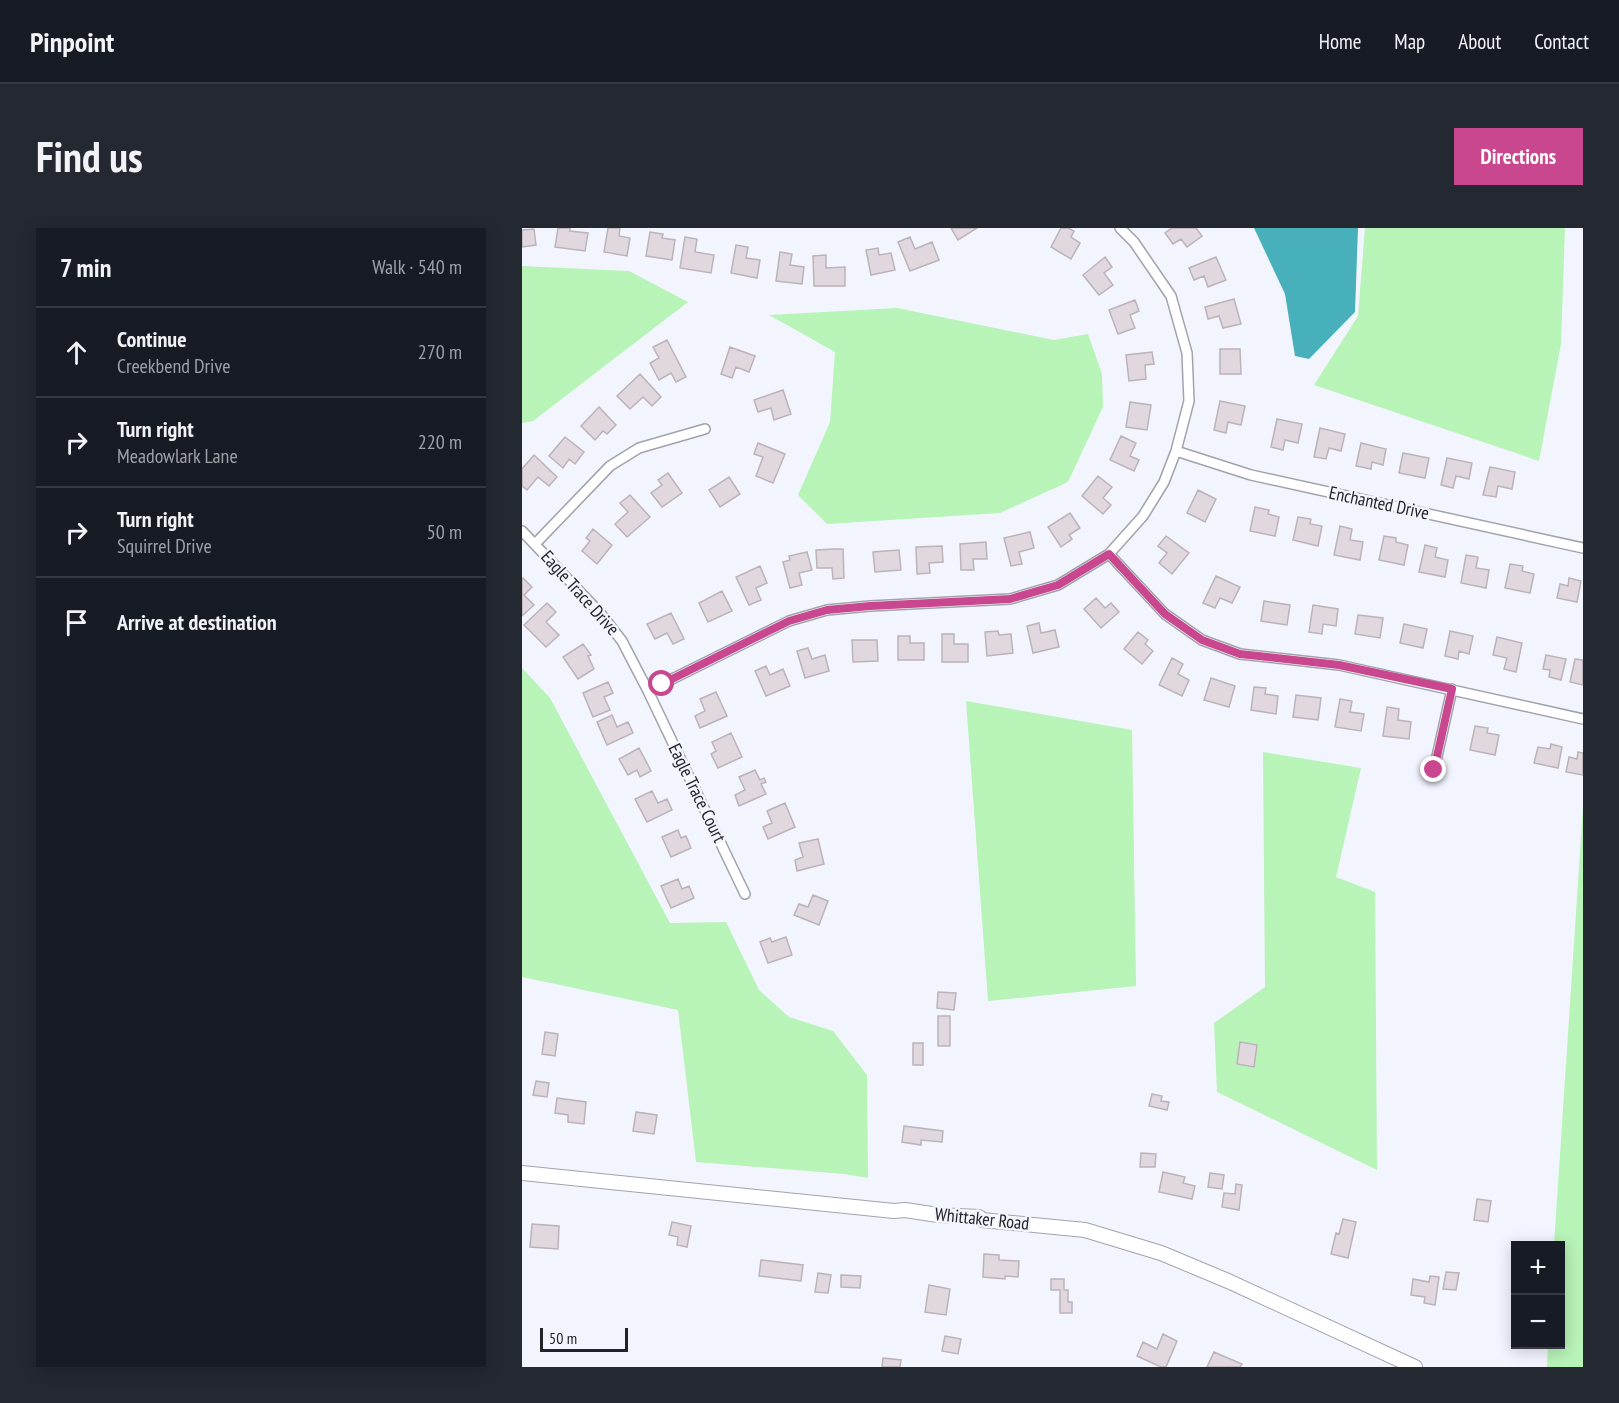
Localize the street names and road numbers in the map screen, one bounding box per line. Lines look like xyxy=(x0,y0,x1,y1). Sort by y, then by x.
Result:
street label: Enchanted Drive xyxy=(1327,481,1431,524)
street label: Eagle Trace Drive xyxy=(536,545,625,640)
street label: Eagle Trace Court xyxy=(664,740,731,846)
street label: Whittaker Road xyxy=(934,1202,1030,1235)

